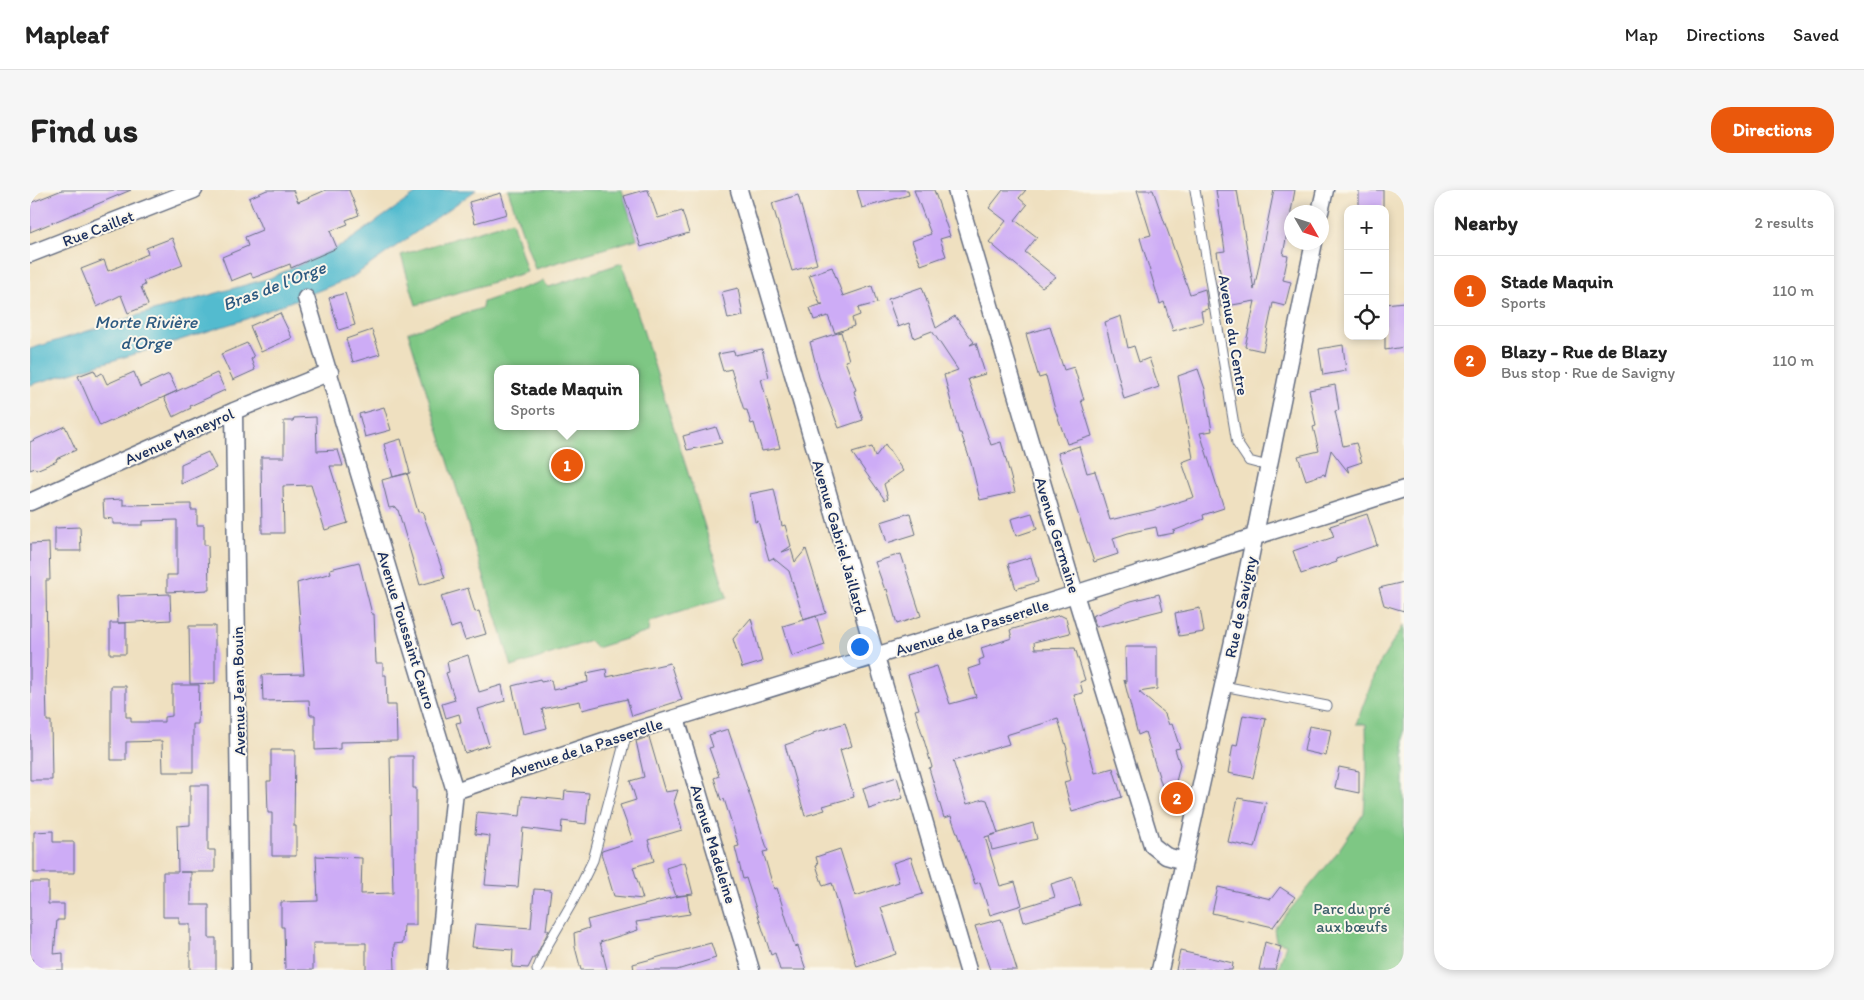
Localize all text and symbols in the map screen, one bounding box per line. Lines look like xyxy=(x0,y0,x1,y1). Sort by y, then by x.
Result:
text: Mapleaf xyxy=(25,20,109,49)
text: Map xyxy=(1625,24,1658,46)
text: Directions xyxy=(1686,24,1765,46)
text: Saved xyxy=(1793,24,1839,46)
button: Directions xyxy=(1711,107,1834,153)
text: Find us xyxy=(30,109,138,151)
north arrow xyxy=(1284,205,1329,250)
map controls xyxy=(1344,205,1389,340)
button: + xyxy=(1344,205,1389,250)
street label: Rue Caillet xyxy=(60,206,137,251)
text: Nearby xyxy=(1454,210,1518,235)
text: 2 results xyxy=(1754,213,1814,232)
button: − xyxy=(1344,250,1389,295)
water label: Bras de l'Orge xyxy=(219,256,330,316)
text: Stade Maquin xyxy=(1501,270,1613,293)
street label: Avenue du Centre xyxy=(1215,273,1252,397)
text: 1 xyxy=(1466,281,1474,300)
text: 110 m xyxy=(1772,281,1814,300)
text: Sports xyxy=(1501,293,1546,312)
button: locate xyxy=(1344,295,1389,340)
water label: Morte Rivière d'Orge xyxy=(95,311,199,354)
text: Blazy - Rue de Blazy xyxy=(1501,340,1667,363)
text: 2 xyxy=(1466,351,1474,370)
text: 110 m xyxy=(1772,351,1814,370)
text: Bus stop · Rue de Savigny xyxy=(1501,363,1675,382)
popup xyxy=(494,365,639,430)
text: Stade Maquin xyxy=(510,377,623,400)
text: Sports xyxy=(510,400,555,419)
street label: Avenue Maneyrol xyxy=(122,404,237,469)
pin: 1 xyxy=(551,446,583,484)
street label: Avenue Gabriel Jaillard xyxy=(808,458,871,617)
street label: Avenue Germaine xyxy=(1031,475,1084,595)
street label: Avenue Toussaint Cauro xyxy=(373,549,440,712)
street label: Rue de Savigny xyxy=(1220,554,1261,660)
street label: Avenue de la Passerelle xyxy=(893,595,1052,660)
street label: Avenue Jean Bouin xyxy=(228,626,249,756)
your location xyxy=(847,634,873,660)
street label: Avenue de la Passerelle xyxy=(507,714,665,781)
pin: 2 xyxy=(1161,779,1193,817)
street label: Avenue Madeleine xyxy=(686,782,741,906)
park label: Parc du pré aux bœufs xyxy=(1313,899,1391,936)

